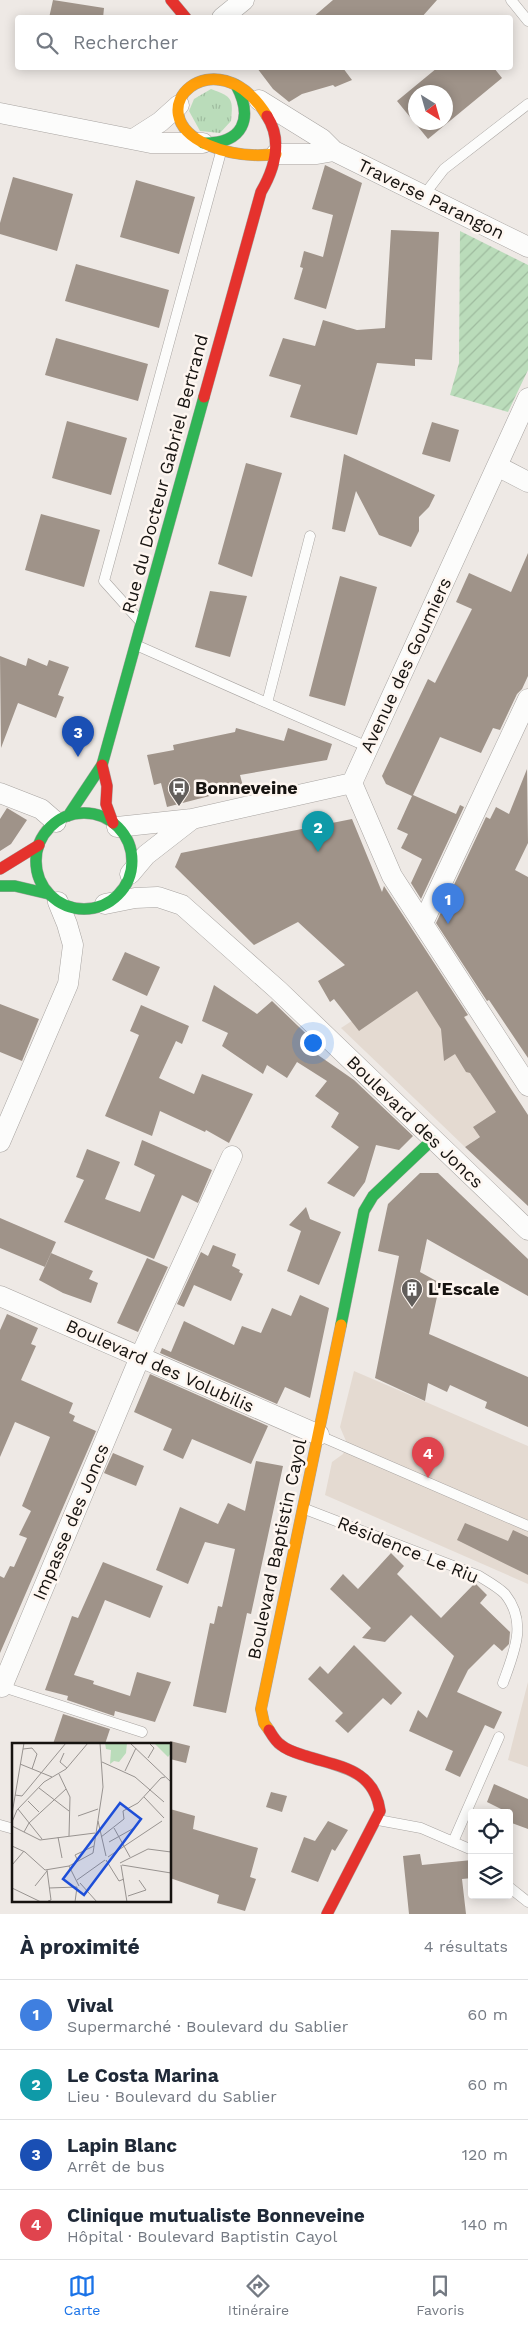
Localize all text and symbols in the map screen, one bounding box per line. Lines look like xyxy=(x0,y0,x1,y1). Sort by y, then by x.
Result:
search box xyxy=(15,15,513,70)
icon: search xyxy=(33,29,61,57)
text: Rechercher xyxy=(73,31,178,54)
north arrow xyxy=(408,85,453,130)
street label: Traverse Parangon xyxy=(355,154,508,243)
street label: Rue du Docteur Gabriel Bertrand xyxy=(117,332,212,616)
street label: Avenue des Goumiers xyxy=(356,574,455,756)
pin: 3 xyxy=(62,716,94,757)
bus stop icon: Bonneveine xyxy=(167,776,191,807)
place label: Bonneveine xyxy=(195,777,298,798)
pin: 2 xyxy=(302,811,334,852)
pin: 1 xyxy=(432,883,464,924)
your location xyxy=(300,1030,326,1056)
street label: Boulevard des Joncs xyxy=(343,1051,488,1192)
building icon: L'Escale xyxy=(400,1277,424,1308)
place label: L'Escale xyxy=(428,1278,499,1299)
street label: Boulevard des Volubilis xyxy=(63,1314,258,1417)
street label: Boulevard Baptistin Cayol xyxy=(243,1436,310,1661)
pin: 4 xyxy=(412,1437,444,1478)
street label: Impasse des Joncs xyxy=(28,1440,113,1603)
street label: Résidence Le Riu xyxy=(334,1512,482,1587)
inset map xyxy=(12,1743,171,1902)
map controls xyxy=(468,1809,513,1899)
button: locate xyxy=(468,1809,513,1854)
button: layers xyxy=(468,1854,513,1899)
text: À proximité xyxy=(20,1934,140,1959)
text: 4 résultats xyxy=(424,1937,508,1956)
text: Vival xyxy=(67,1994,113,2017)
text: 1 xyxy=(33,2005,39,2024)
text: 60 m xyxy=(468,2005,508,2024)
text: Supermarché · Boulevard du Sablier xyxy=(67,2017,348,2036)
text: Le Costa Marina xyxy=(67,2064,219,2087)
text: 2 xyxy=(31,2075,41,2094)
text: 60 m xyxy=(468,2075,508,2094)
text: Lieu · Boulevard du Sablier xyxy=(67,2087,277,2106)
text: Lapin Blanc xyxy=(67,2134,177,2157)
text: 3 xyxy=(31,2145,41,2164)
text: 120 m xyxy=(462,2145,508,2164)
text: Arrêt de bus xyxy=(67,2157,165,2176)
text: Clinique mutualiste Bonneveine xyxy=(67,2204,365,2227)
text: 4 xyxy=(31,2215,41,2234)
text: 140 m xyxy=(461,2215,508,2234)
text: Hôpital · Boulevard Baptistin Cayol xyxy=(67,2227,337,2246)
tab: Carte xyxy=(64,2272,100,2318)
tab: Itinéraire xyxy=(228,2272,289,2318)
tab: Favoris xyxy=(416,2272,464,2318)

